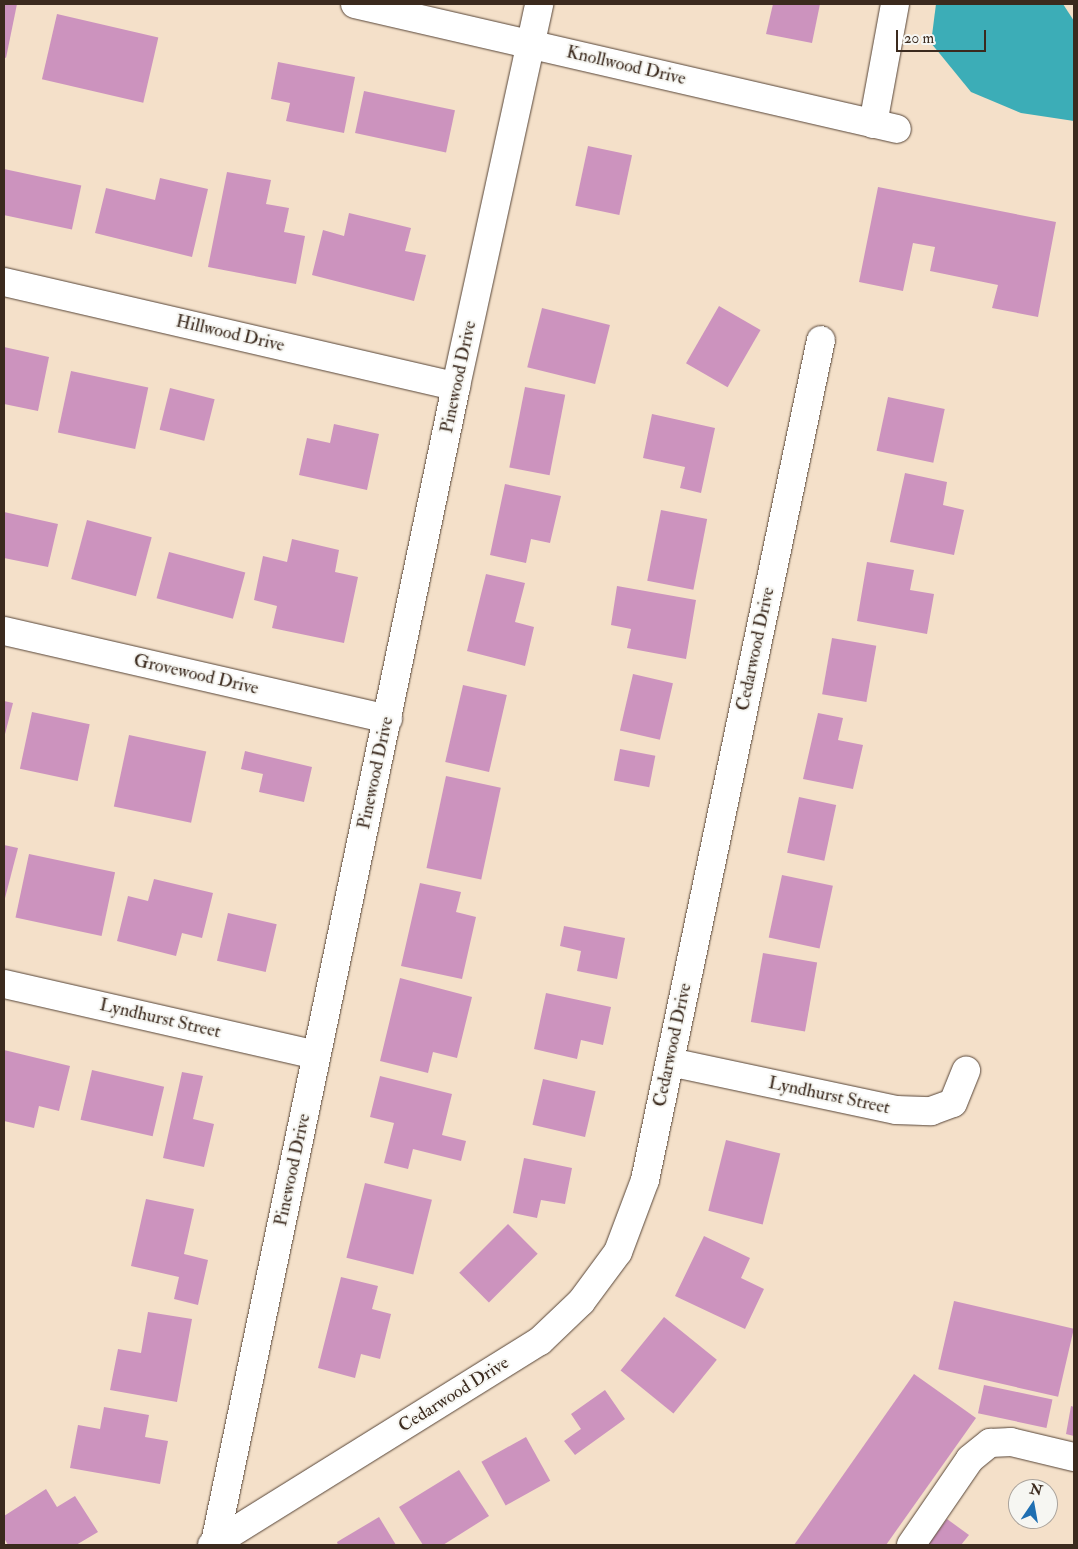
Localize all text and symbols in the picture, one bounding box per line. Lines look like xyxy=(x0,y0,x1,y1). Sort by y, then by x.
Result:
scale bar xyxy=(898,20,988,52)
text: 20 m xyxy=(904,29,934,48)
street label: Knollwood Drive xyxy=(564,42,688,90)
street label: Hillwood Drive xyxy=(174,311,286,357)
street label: Pinewood Drive xyxy=(437,319,481,435)
street label: Cedarwood Drive xyxy=(732,585,780,713)
street label: Grovewood Drive xyxy=(131,650,261,700)
street label: Pinewood Drive xyxy=(354,715,398,831)
street label: Cedarwood Drive xyxy=(649,981,697,1109)
street label: Lyndhurst Street xyxy=(97,995,223,1043)
street label: Lyndhurst Street xyxy=(766,1073,892,1119)
street label: Pinewood Drive xyxy=(271,1112,315,1228)
street label: Cedarwood Drive xyxy=(395,1352,513,1438)
north arrow xyxy=(1008,1479,1058,1529)
text: N xyxy=(1028,1480,1044,1499)

